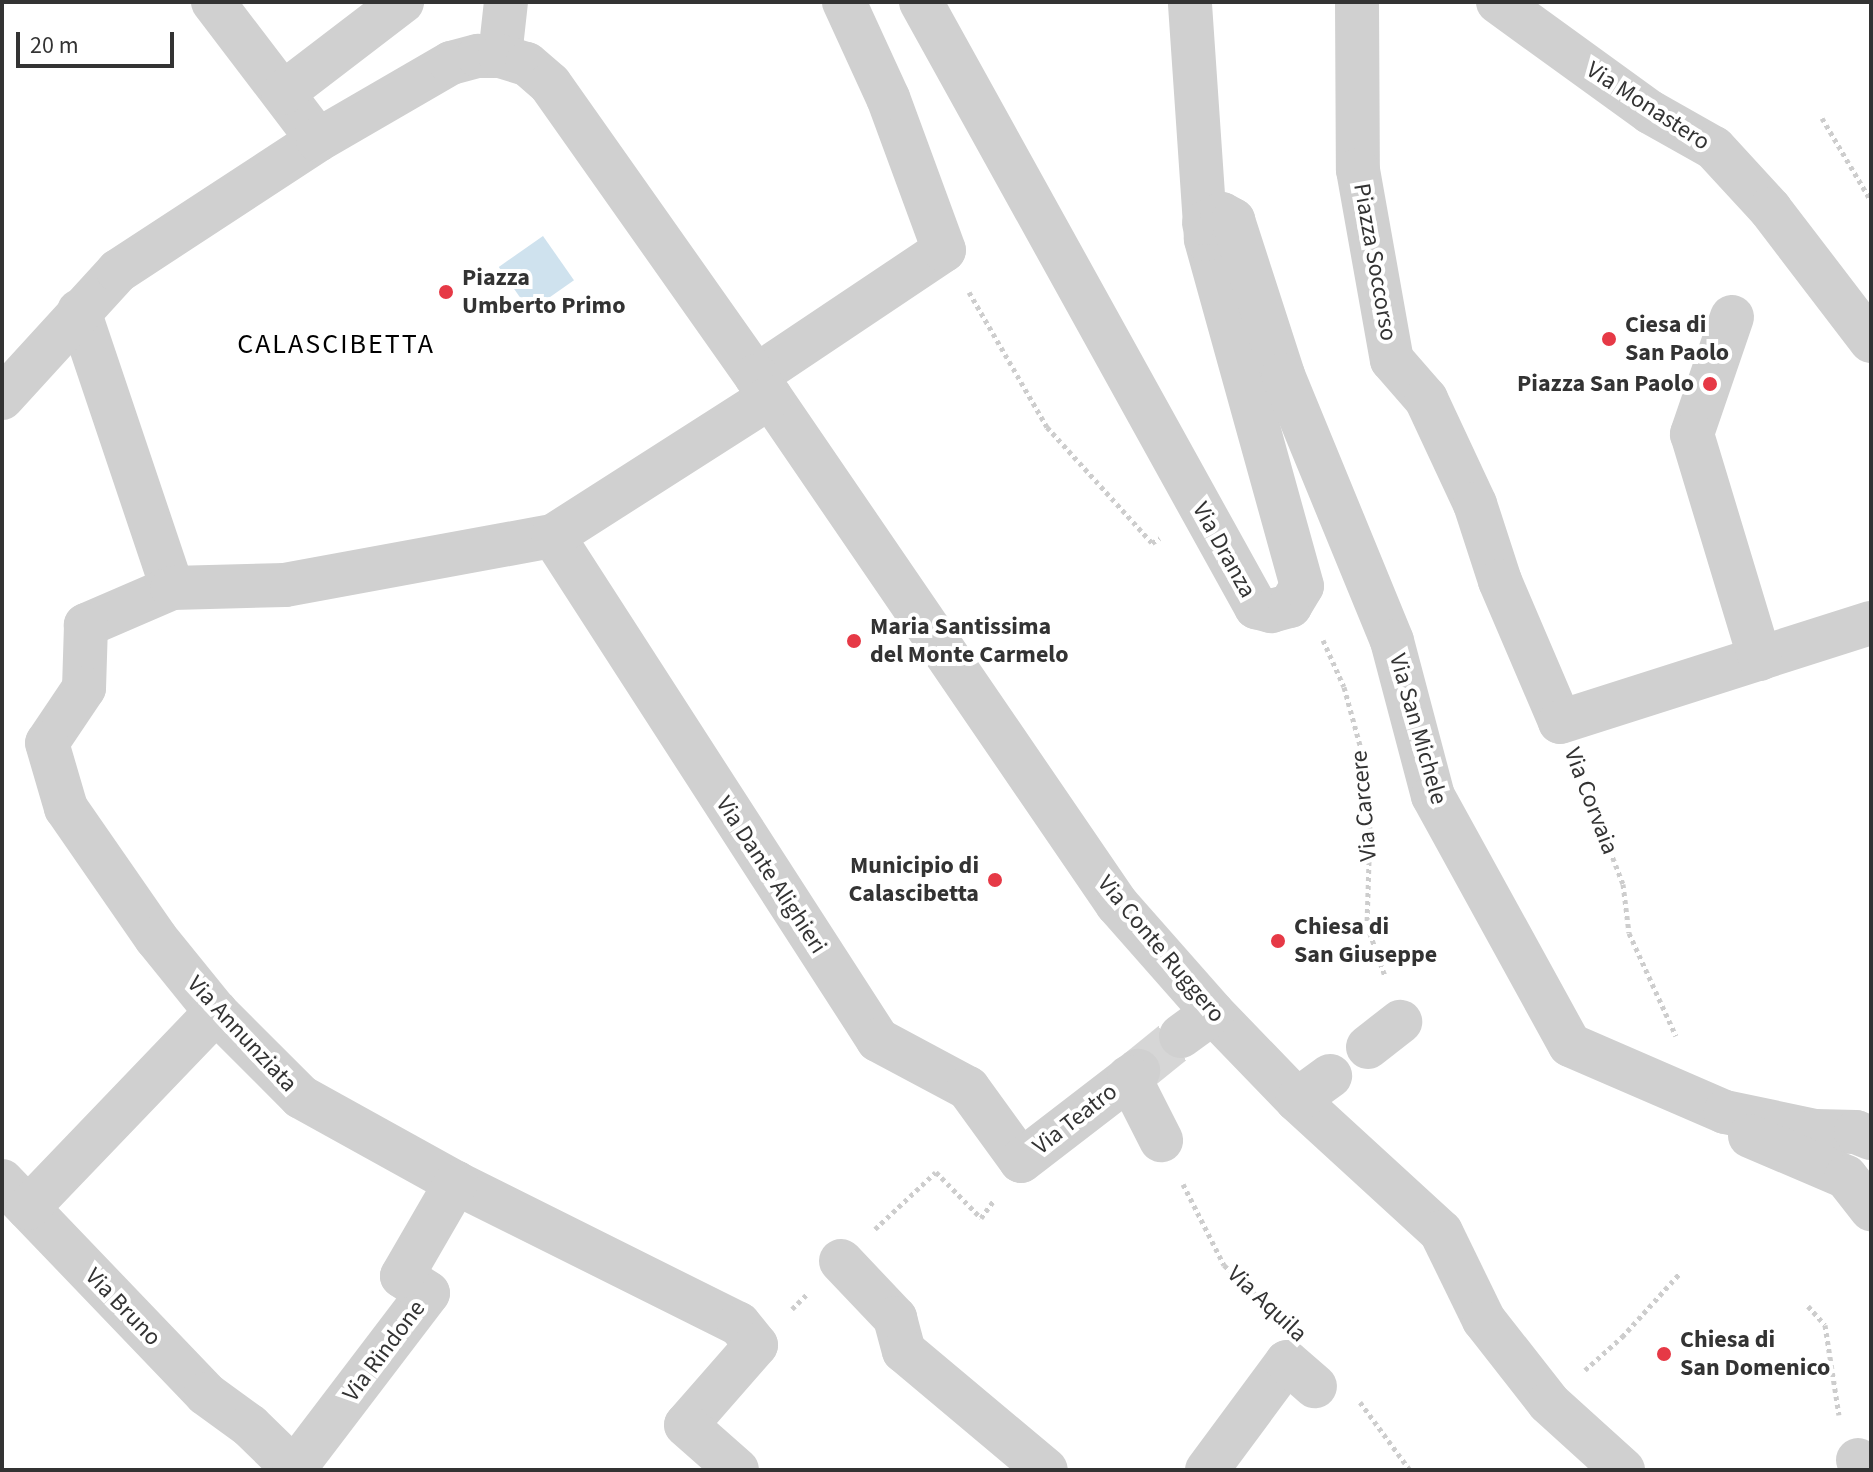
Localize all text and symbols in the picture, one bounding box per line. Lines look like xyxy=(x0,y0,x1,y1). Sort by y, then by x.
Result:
scale bar xyxy=(20,16,178,66)
text: 20 m xyxy=(30,28,79,63)
street label: Via Monastero xyxy=(1581,55,1715,157)
street label: Piazza Soccorso xyxy=(1347,181,1403,343)
place label: Piazza Umberto Primo xyxy=(462,264,626,320)
marker: Piazza Umberto Primo xyxy=(437,283,455,301)
place label: Ciesa di San Paolo xyxy=(1625,311,1729,367)
district label: CALASCIBETTA xyxy=(237,327,435,361)
marker: Ciesa di San Paolo xyxy=(1600,330,1618,348)
place label: Piazza San Paolo xyxy=(1517,370,1694,398)
marker: Piazza San Paolo xyxy=(1701,375,1719,393)
street label: Via Dranza xyxy=(1186,497,1262,603)
place label: Maria Santissima del Monte Carmelo xyxy=(870,613,1069,669)
marker: Maria Santissima del Monte Carmelo xyxy=(845,632,863,650)
street label: Via San Michele xyxy=(1383,650,1453,808)
street label: Via Corvaia xyxy=(1558,744,1624,858)
street label: Via Carcere xyxy=(1345,749,1383,863)
street label: Via Dante Alighieri xyxy=(709,791,833,959)
place label: Municipio di Calascibetta xyxy=(848,852,979,908)
street label: Via Conte Ruggero xyxy=(1091,870,1231,1028)
marker: Municipio di Calascibetta xyxy=(986,871,1004,889)
place label: Chiesa di San Giuseppe xyxy=(1294,913,1437,969)
marker: Chiesa di San Giuseppe xyxy=(1269,932,1287,950)
street label: Via Annunziata xyxy=(181,970,303,1098)
street label: Via Teatro xyxy=(1027,1077,1123,1161)
street label: Via Aquila xyxy=(1221,1260,1313,1348)
street label: Via Bruno xyxy=(79,1262,167,1352)
street label: Via Rindone xyxy=(337,1295,431,1407)
place label: Chiesa di San Domenico xyxy=(1680,1326,1830,1382)
marker: Chiesa di San Domenico xyxy=(1655,1345,1673,1363)

